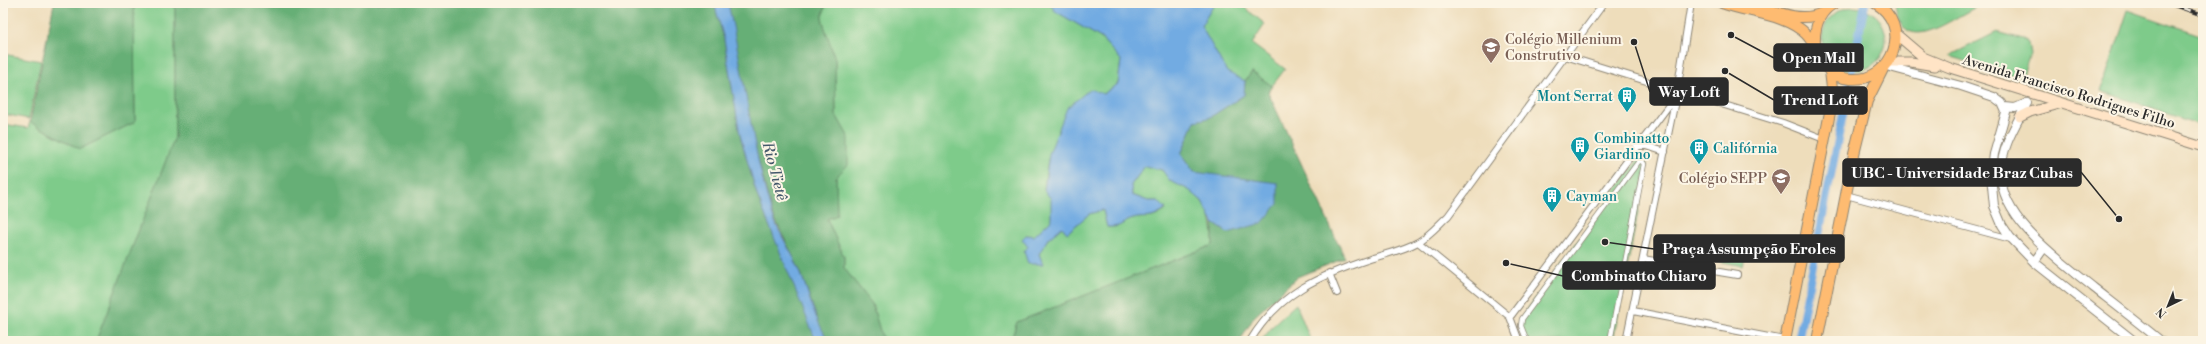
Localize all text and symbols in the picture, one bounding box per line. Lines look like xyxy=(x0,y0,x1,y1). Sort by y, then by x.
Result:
place label: Colégio Millenium Construtivo xyxy=(1505,31,1622,65)
school or university icon: Colégio Millenium Construtivo xyxy=(1480,36,1502,64)
callout: Open Mall xyxy=(1774,44,1863,71)
text: Open Mall xyxy=(1782,49,1856,68)
street label: Avenida Francisco Rodrigues Filho xyxy=(1959,51,2177,133)
callout: Way Loft xyxy=(1650,78,1728,105)
text: Way Loft xyxy=(1657,83,1721,102)
building icon: Mont Serrat xyxy=(1616,85,1638,113)
callout: Trend Loft xyxy=(1774,87,1867,114)
place label: Mont Serrat xyxy=(1537,88,1613,106)
text: Trend Loft xyxy=(1782,91,1859,110)
place label: Combinatto Giardino xyxy=(1594,130,1670,164)
building icon: Combinatto Giardino xyxy=(1569,135,1591,163)
building icon: Califórnia xyxy=(1688,137,1710,165)
water label: Rio Tietê xyxy=(757,139,791,202)
place label: Califórnia xyxy=(1713,140,1778,158)
callout: UBC - Universidade Braz Cubas xyxy=(1843,159,2081,186)
text: UBC - Universidade Braz Cubas xyxy=(1851,164,2073,183)
school or university icon: Colégio SEPP xyxy=(1770,167,1792,195)
place label: Colégio SEPP xyxy=(1679,170,1767,188)
building icon: Cayman xyxy=(1541,185,1563,213)
place label: Cayman xyxy=(1566,188,1618,206)
callout: Praça Assumpção Eroles xyxy=(1654,235,1844,262)
text: Praça Assumpção Eroles xyxy=(1662,240,1836,259)
callout: Combinatto Chiaro xyxy=(1563,262,1715,289)
text: Combinatto Chiaro xyxy=(1571,267,1707,286)
north arrow xyxy=(2148,286,2188,326)
text: N xyxy=(2154,304,2170,321)

